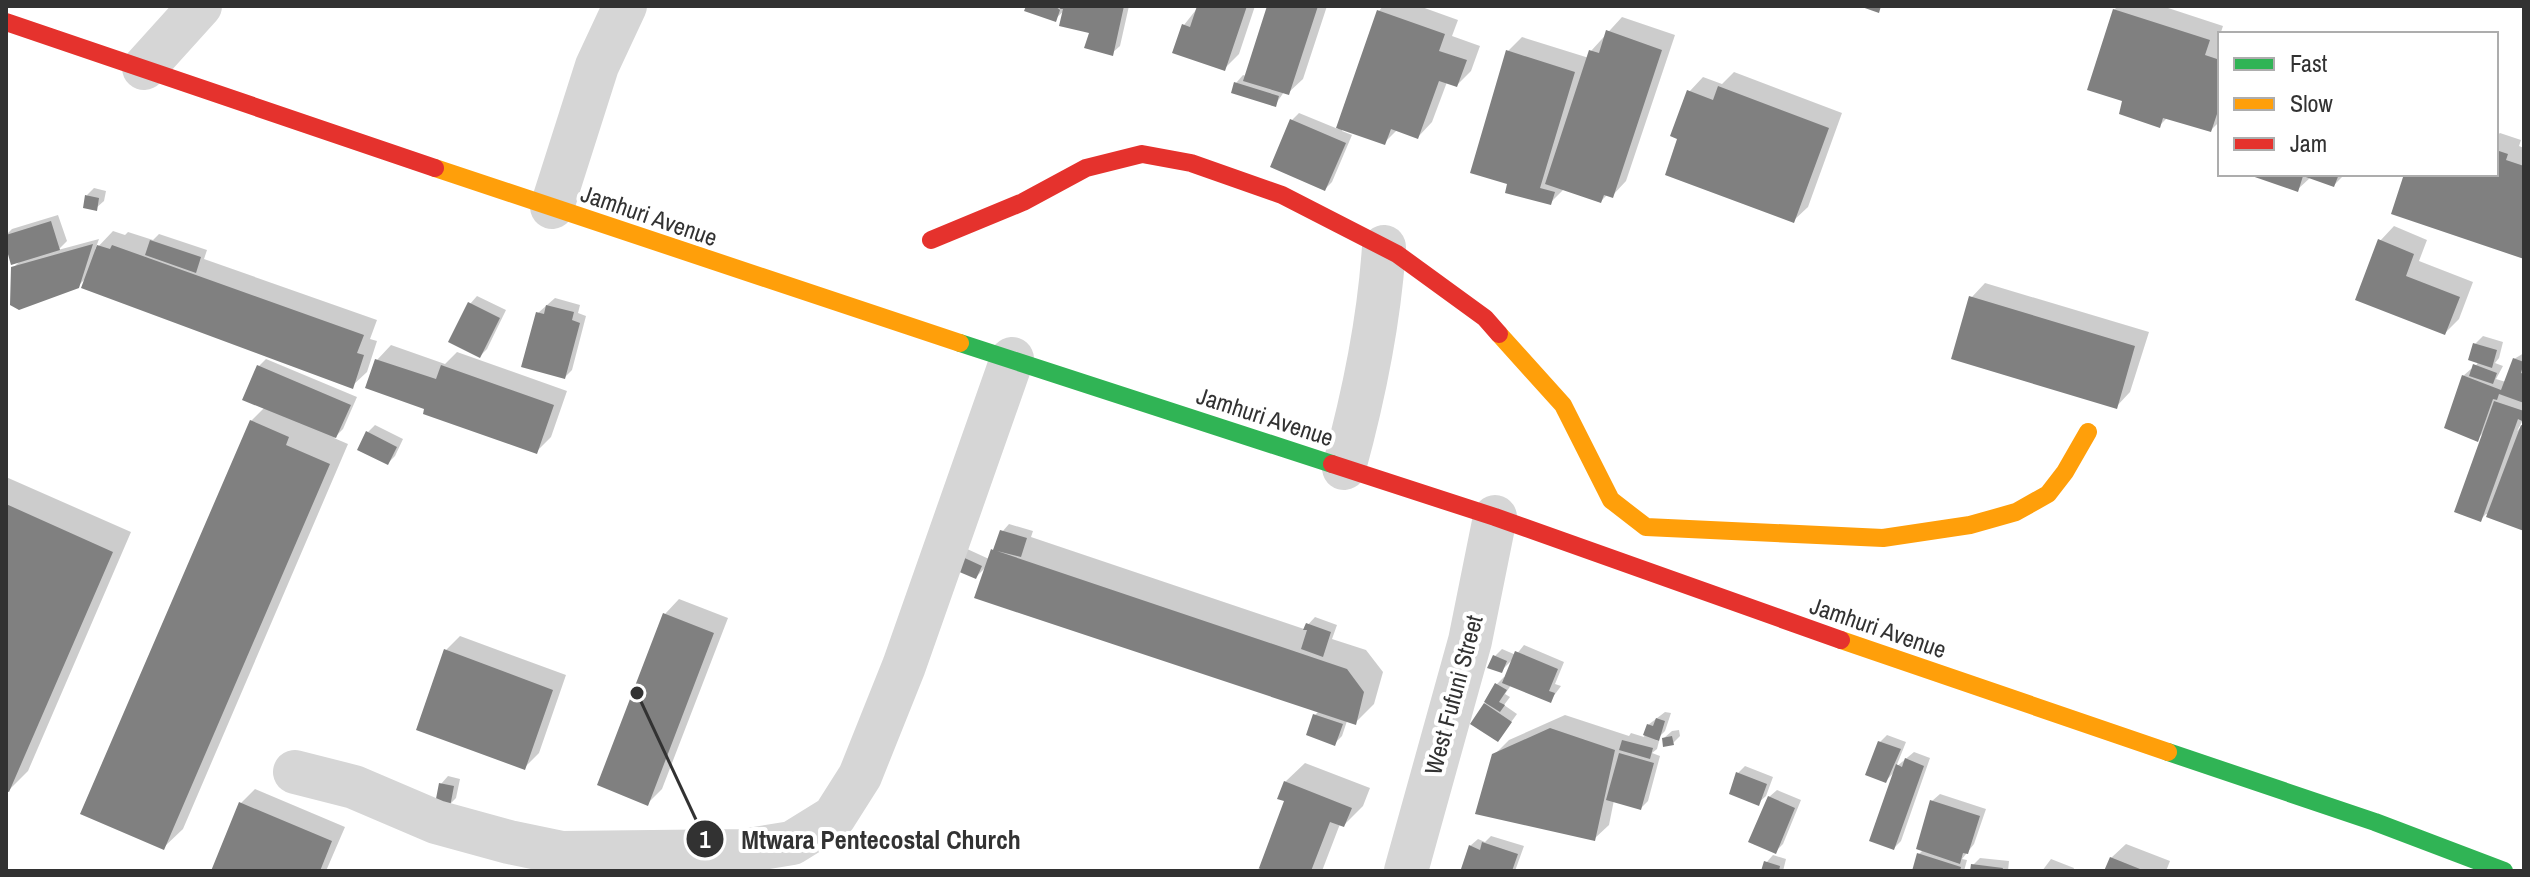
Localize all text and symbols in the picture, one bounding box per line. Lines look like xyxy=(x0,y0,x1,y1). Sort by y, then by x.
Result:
legend xyxy=(2218,32,2498,176)
text: Fast xyxy=(2290,47,2328,79)
text: Slow xyxy=(2290,87,2333,119)
text: Jam xyxy=(2290,127,2327,159)
street label: Jamhuri Avenue xyxy=(577,177,722,253)
street label: Jamhuri Avenue xyxy=(1193,379,1338,453)
street label: Jamhuri Avenue xyxy=(1806,589,1951,665)
street label: West Fufuni Street xyxy=(1416,611,1490,778)
callout: Mtwara Pentecostal Church xyxy=(685,814,1037,864)
text: Mtwara Pentecostal Church xyxy=(741,822,1021,857)
text: 1 xyxy=(700,823,711,855)

